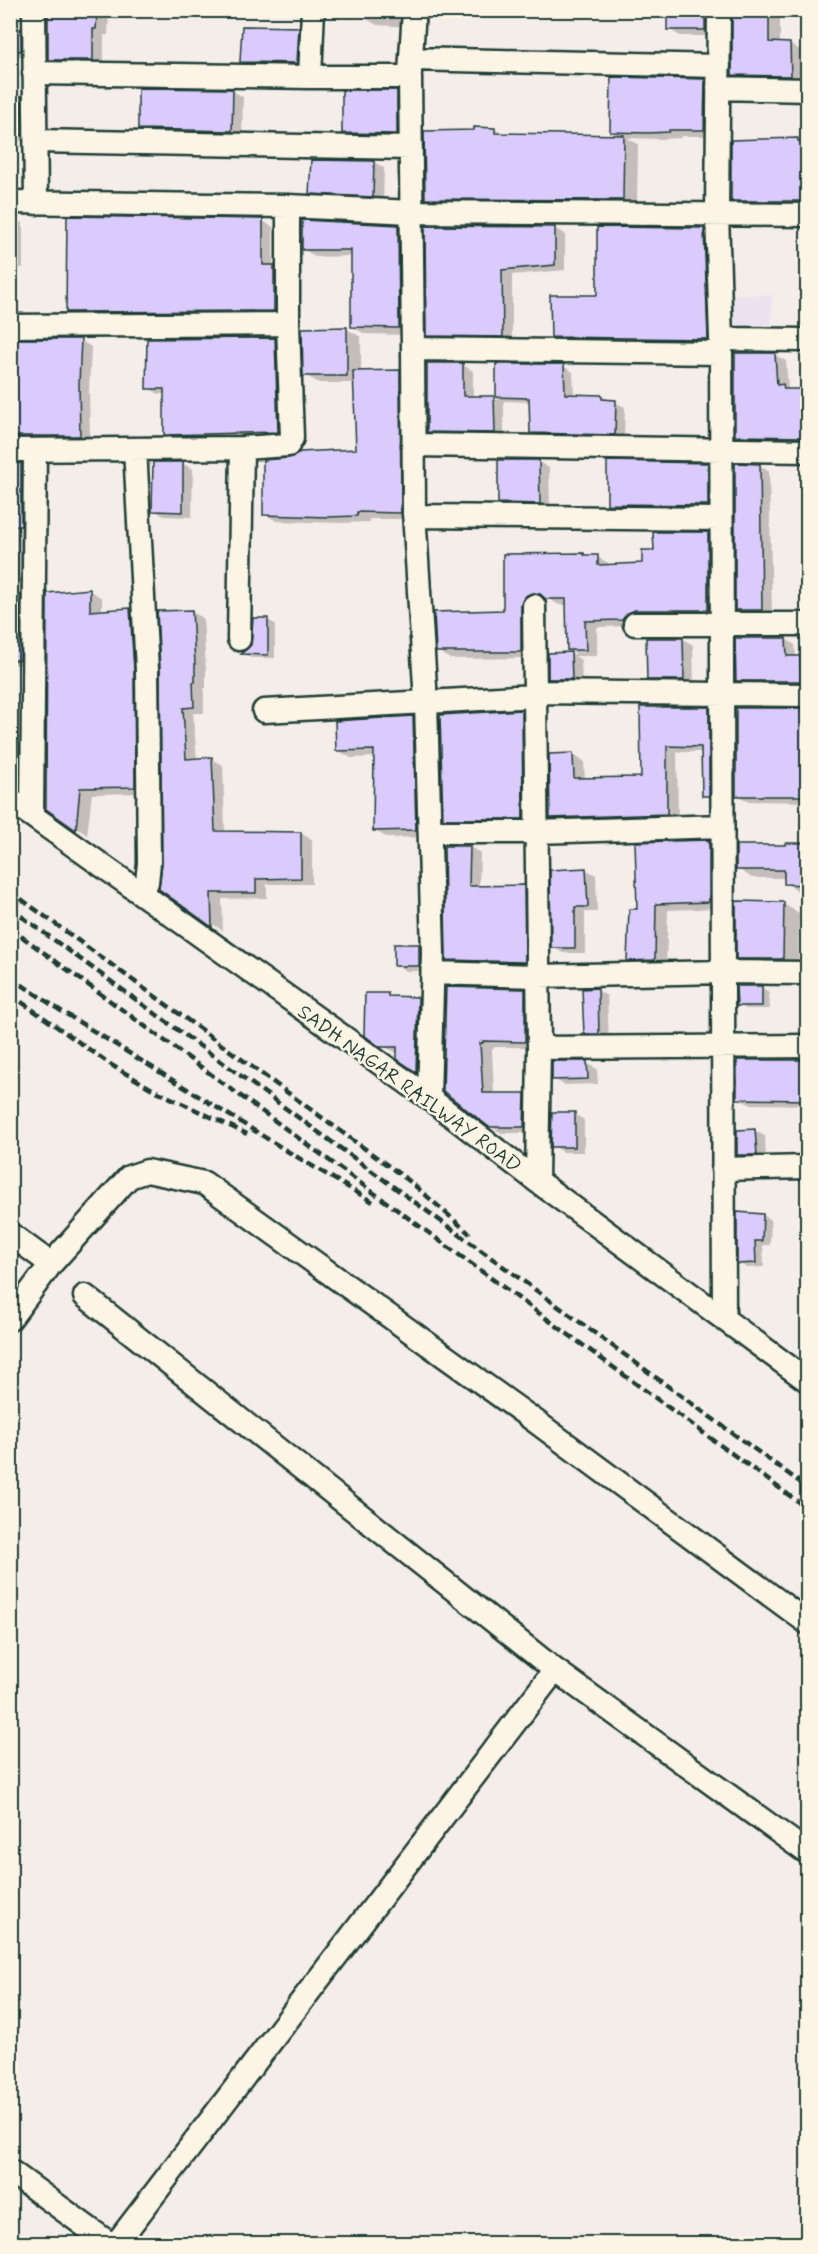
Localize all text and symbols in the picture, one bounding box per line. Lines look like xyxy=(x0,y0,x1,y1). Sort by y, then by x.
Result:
street label: SADH NAGAR RAILWAY ROAD xyxy=(292,999,526,1180)

